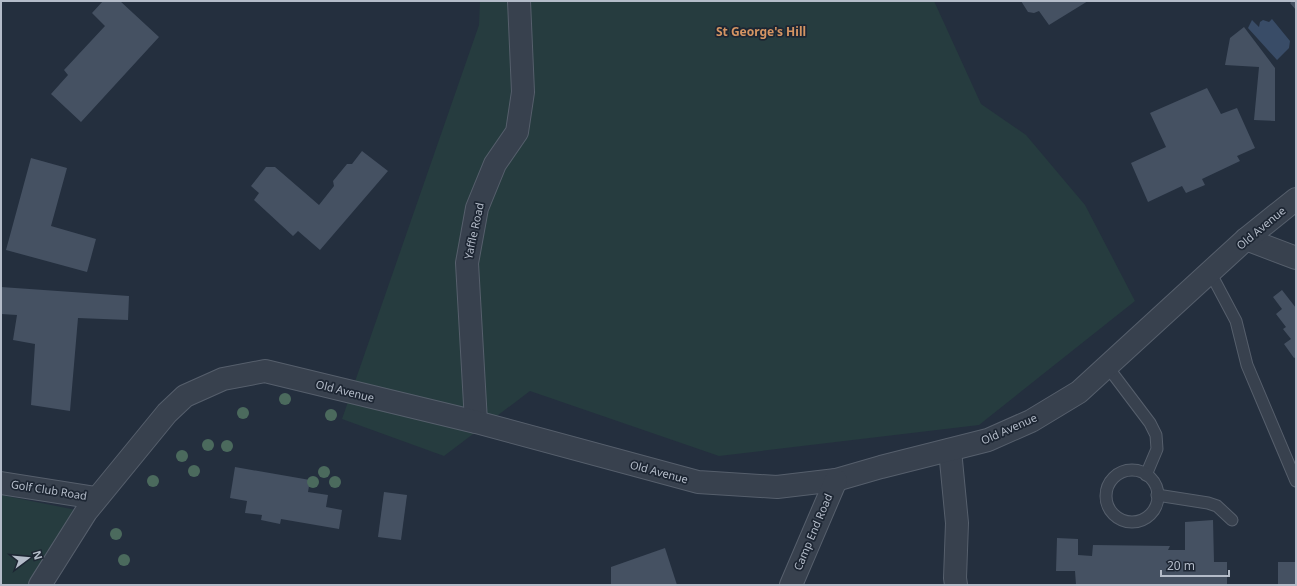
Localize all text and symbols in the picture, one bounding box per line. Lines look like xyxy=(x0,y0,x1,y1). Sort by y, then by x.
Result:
district label: St George's Hill xyxy=(716,23,806,40)
street label: Yaffle Road xyxy=(460,201,487,261)
street label: Old Avenue xyxy=(1233,203,1288,253)
street label: Old Avenue xyxy=(314,376,376,405)
street label: Old Avenue xyxy=(978,410,1039,448)
street label: Old Avenue xyxy=(628,457,690,486)
street label: Golf Club Road xyxy=(10,476,88,503)
street label: Camp End Road xyxy=(790,491,835,572)
north arrow xyxy=(8,538,48,578)
text: N xyxy=(30,549,47,561)
scale bar xyxy=(1161,552,1229,578)
text: 20 m xyxy=(1167,557,1195,574)

